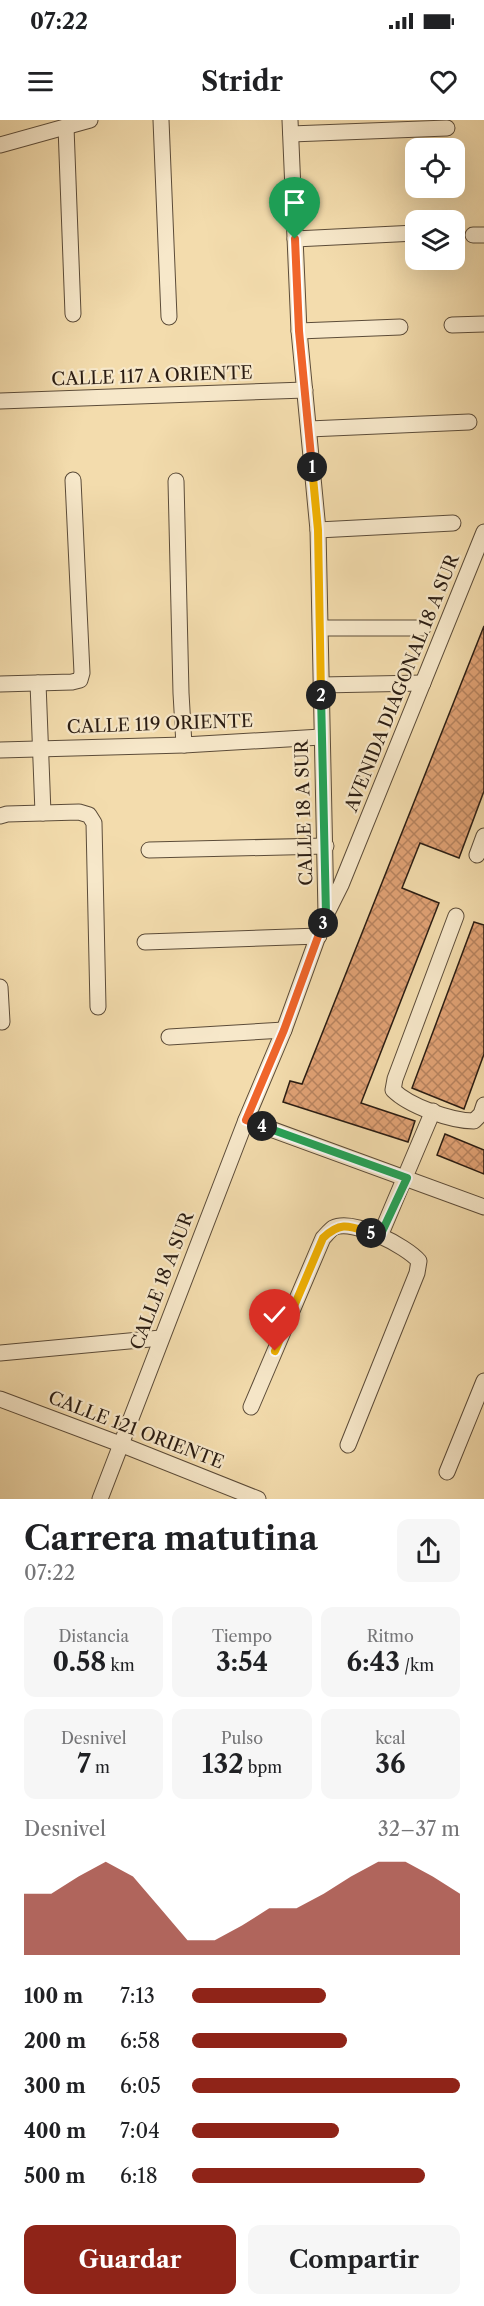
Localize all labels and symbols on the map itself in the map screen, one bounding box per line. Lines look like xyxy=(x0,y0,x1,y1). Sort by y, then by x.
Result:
pin xyxy=(269,177,320,239)
street label: CALLE 117 A ORIENTE xyxy=(51,361,253,391)
pin: 1 xyxy=(297,452,327,482)
street label: AVENIDA DIAGONAL 18 A SUR xyxy=(340,550,464,816)
pin: 2 xyxy=(306,680,336,710)
street label: CALLE 119 ORIENTE xyxy=(66,710,254,738)
street label: CALLE 18 A SUR xyxy=(290,739,318,886)
pin: 3 xyxy=(308,908,338,938)
pin: 4 xyxy=(247,1111,277,1141)
street label: CALLE 18 A SUR xyxy=(126,1208,199,1353)
pin: 5 xyxy=(356,1218,386,1248)
pin xyxy=(249,1289,300,1351)
street label: CALLE 121 ORIENTE xyxy=(45,1386,227,1474)

